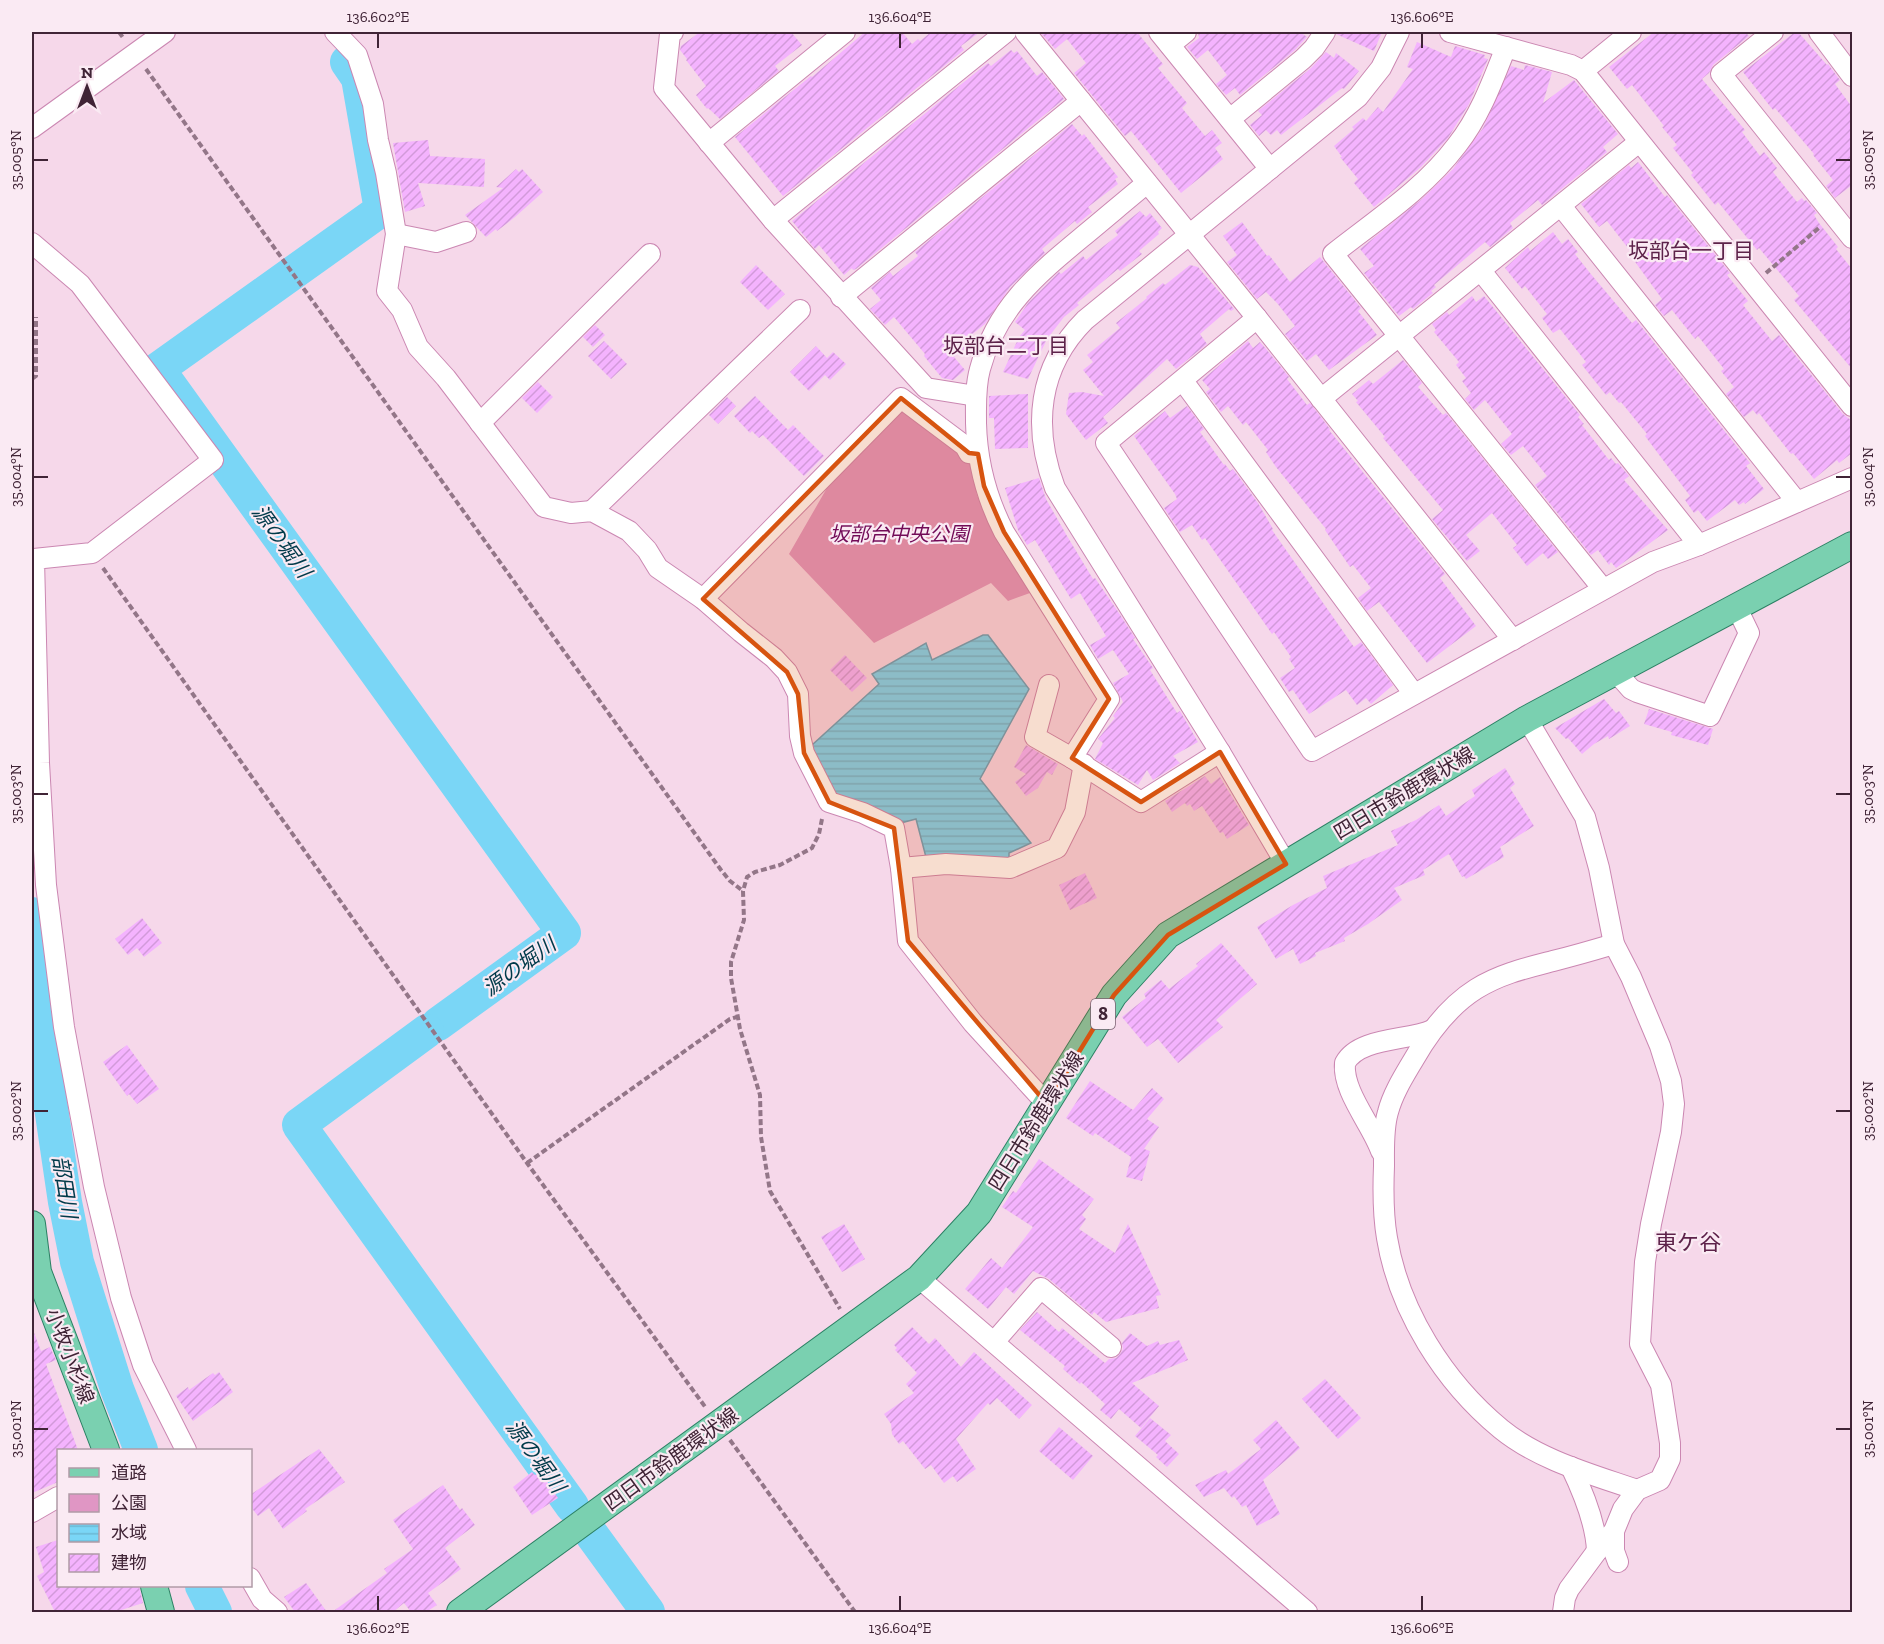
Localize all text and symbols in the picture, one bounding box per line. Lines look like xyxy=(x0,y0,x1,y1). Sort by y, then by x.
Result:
text: 136.602°E xyxy=(347,8,410,26)
text: 136.604°E xyxy=(869,8,932,26)
text: 136.606°E xyxy=(1390,8,1454,26)
north arrow xyxy=(57,57,117,117)
text: N xyxy=(81,63,93,82)
text: 35.005°N xyxy=(7,130,25,190)
text: 35.005°N xyxy=(1859,130,1877,190)
district label: 坂部台一丁目 xyxy=(1628,238,1754,263)
district label: 坂部台二丁目 xyxy=(943,333,1069,358)
text: 35.004°N xyxy=(7,447,25,507)
text: 35.004°N xyxy=(1859,447,1877,507)
water label: 源の堀川 xyxy=(247,500,318,584)
park label: 坂部台中央公園 xyxy=(829,522,972,546)
street label: 四日市鈴鹿環状線 xyxy=(1329,742,1479,844)
text: 35.003°N xyxy=(7,764,25,824)
text: 35.003°N xyxy=(1859,764,1877,824)
water label: 源の堀川 xyxy=(478,930,562,1001)
road number: 8 xyxy=(1091,999,1115,1029)
street label: 四日市鈴鹿環状線 xyxy=(983,1047,1089,1195)
text: 35.002°N xyxy=(7,1081,25,1141)
text: 35.002°N xyxy=(1859,1081,1877,1141)
water label: 部田川 xyxy=(48,1154,83,1222)
district label: 東ケ谷 xyxy=(1655,1229,1721,1256)
street label: 小牧小杉線 xyxy=(41,1305,99,1407)
text: 35.001°N xyxy=(7,1400,25,1458)
text: 35.001°N xyxy=(1859,1400,1877,1458)
street label: 四日市鈴鹿環状線 xyxy=(599,1402,743,1516)
water label: 源の堀川 xyxy=(501,1415,572,1499)
legend xyxy=(57,1449,252,1587)
text: 道路 xyxy=(111,1462,147,1484)
text: 公園 xyxy=(111,1492,147,1514)
text: 水域 xyxy=(111,1522,147,1544)
text: 建物 xyxy=(111,1552,147,1574)
text: 136.602°E xyxy=(347,1619,410,1637)
text: 136.604°E xyxy=(869,1619,932,1637)
text: 136.606°E xyxy=(1390,1619,1454,1637)

